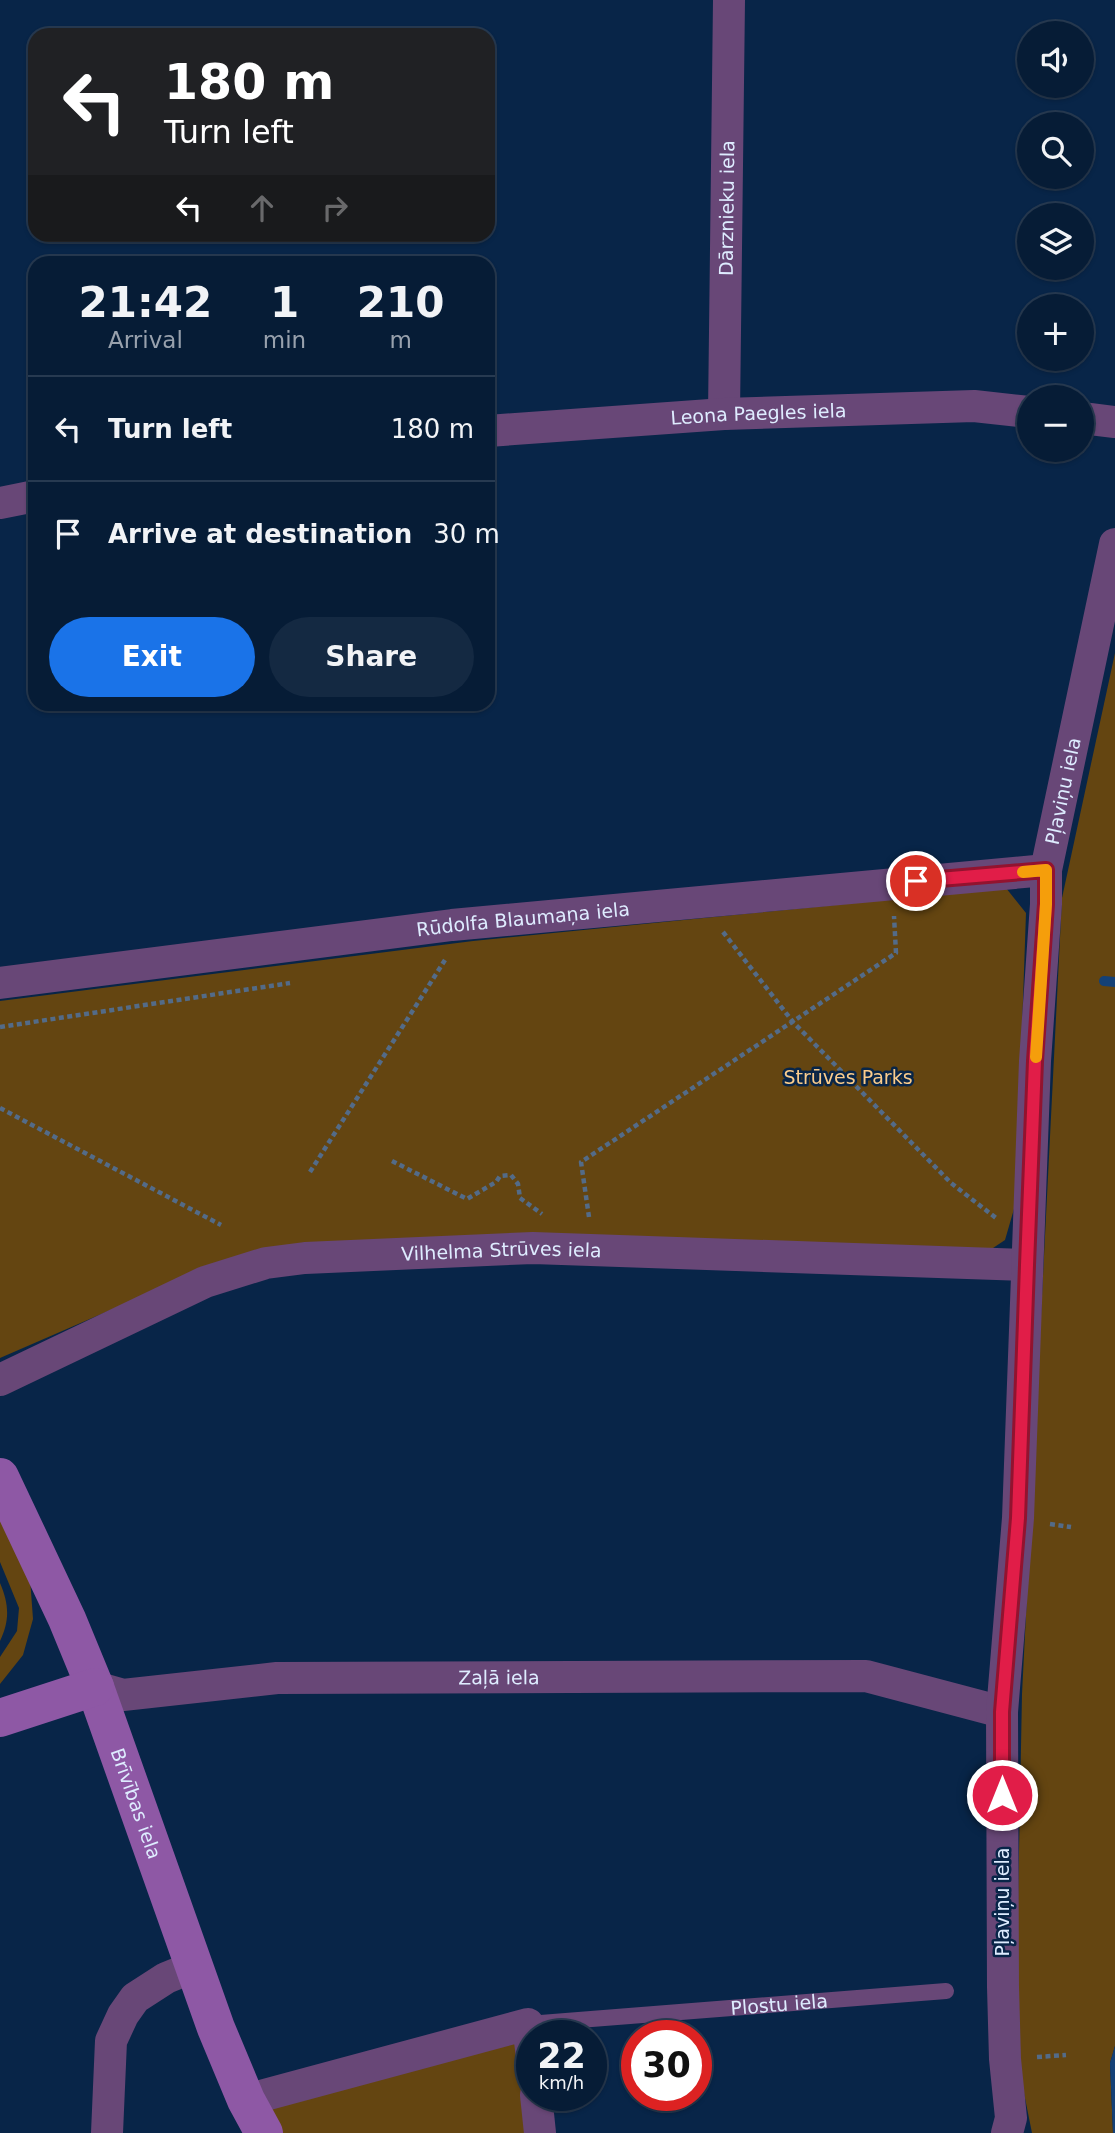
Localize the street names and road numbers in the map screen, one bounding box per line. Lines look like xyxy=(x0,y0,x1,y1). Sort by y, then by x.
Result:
street label: Dārznieku iela xyxy=(715,140,738,276)
street label: Leona Paegles iela xyxy=(670,399,847,429)
street label: Pļaviņu iela xyxy=(1041,735,1085,847)
street label: Rūdolfa Blaumaņa iela xyxy=(415,898,631,940)
street label: Vilhelma Strūves iela xyxy=(401,1237,602,1265)
street label: Zaļā iela xyxy=(458,1666,540,1689)
street label: Brīvības iela xyxy=(106,1745,166,1862)
street label: Pļaviņu iela xyxy=(991,1848,1014,1956)
street label: Plostu iela xyxy=(730,1989,829,2019)

